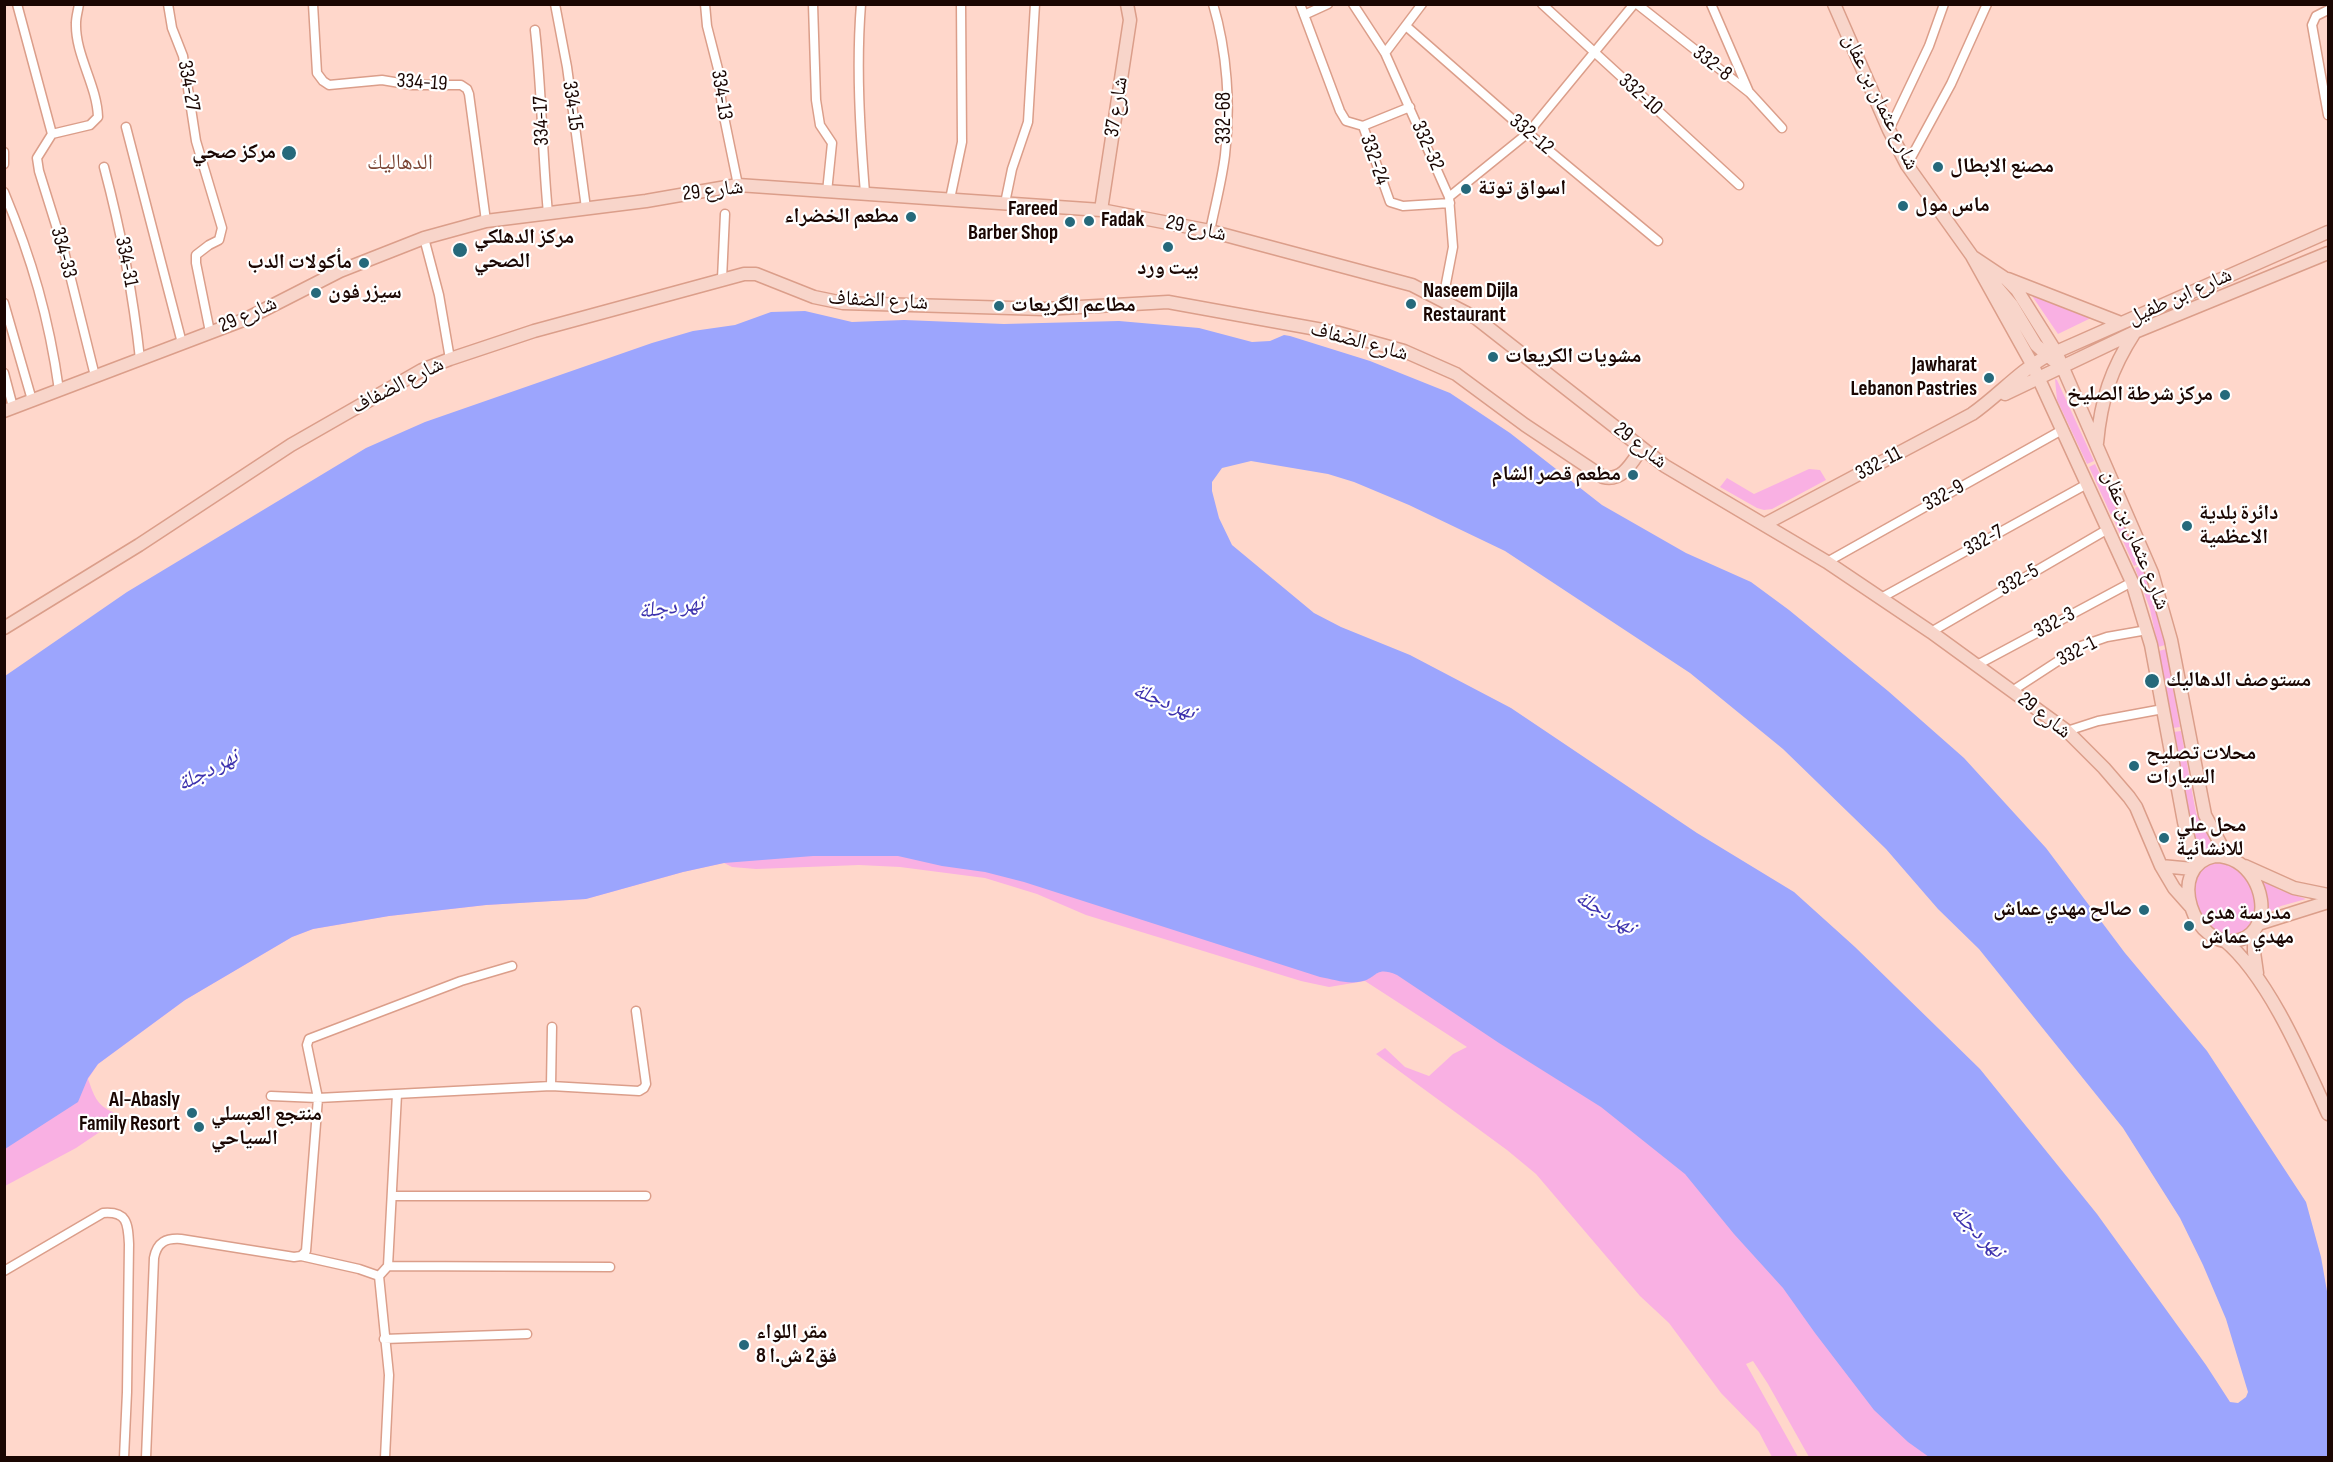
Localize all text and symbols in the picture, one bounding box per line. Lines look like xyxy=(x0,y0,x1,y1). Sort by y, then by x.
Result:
street label: شارع عثمان بن عفان xyxy=(1836,30,1924,174)
street label: 332-8 xyxy=(1687,41,1737,87)
street label: 334-27 xyxy=(171,59,205,113)
street label: 334-13 xyxy=(705,68,737,122)
street label: 334-19 xyxy=(396,69,448,97)
street label: 332-10 xyxy=(1613,69,1667,121)
street label: شارع 37 xyxy=(1100,75,1134,139)
street label: 334-15 xyxy=(556,80,588,132)
street label: 332-68 xyxy=(1212,92,1238,144)
street label: 334-17 xyxy=(529,96,555,146)
street label: 332-12 xyxy=(1504,109,1558,161)
street label: 332-32 xyxy=(1405,117,1449,175)
street label: 332-24 xyxy=(1354,132,1394,188)
place label: مركز صحي xyxy=(192,140,276,166)
marker: مركز صحي xyxy=(280,144,298,162)
district label: الدهاليك xyxy=(367,150,433,176)
place label: مصنع الابطال xyxy=(1950,154,2054,180)
marker: مصنع الابطال xyxy=(1931,160,1945,174)
street label: شارع 29 xyxy=(681,175,745,207)
place label: اسواق توتة xyxy=(1478,176,1566,202)
marker: اسواق توتة xyxy=(1459,182,1473,196)
place label: ماس مول xyxy=(1915,193,1990,219)
place label: Fareed Barber Shop xyxy=(968,197,1058,247)
marker: ماس مول xyxy=(1896,199,1910,213)
place label: مطعم الخضراء xyxy=(784,204,899,230)
place label: Fadak xyxy=(1101,208,1144,234)
marker: مطعم الخضراء xyxy=(904,210,918,224)
street label: شارع 29 xyxy=(1163,210,1229,248)
marker: Fadak xyxy=(1082,214,1096,228)
marker: Fareed Barber Shop xyxy=(1063,215,1077,229)
street label: 334-33 xyxy=(44,225,82,281)
place label: مركز الدهلكي الصحي xyxy=(474,225,574,275)
street label: 334-31 xyxy=(109,235,143,289)
marker: بيت ورد xyxy=(1161,240,1175,254)
marker: مركز الدهلكي الصحي xyxy=(451,241,469,259)
place label: مأكولات الدب xyxy=(247,250,352,276)
marker: مأكولات الدب xyxy=(357,256,371,270)
place label: بيت ورد xyxy=(1137,256,1199,282)
street label: شارع ابن طفيل xyxy=(2124,263,2236,331)
place label: Naseem Dijla Restaurant xyxy=(1423,279,1518,329)
place label: سيزر فون xyxy=(328,280,402,306)
marker: سيزر فون xyxy=(309,286,323,300)
street label: شارع الضفاف xyxy=(827,286,929,316)
street label: شارع 29 xyxy=(215,291,281,339)
place label: مطاعم الگريعات xyxy=(1011,293,1136,319)
marker: Naseem Dijla Restaurant xyxy=(1404,297,1418,311)
marker: مطاعم الگريعات xyxy=(992,299,1006,313)
street label: شارع الضفاف xyxy=(1307,317,1411,367)
place label: مشويات الكريعات xyxy=(1505,344,1641,370)
marker: مشويات الكريعات xyxy=(1486,350,1500,364)
street label: شارع الضفاف xyxy=(348,352,448,420)
place label: Jawharat Lebanon Pastries xyxy=(1850,353,1977,403)
marker: Jawharat Lebanon Pastries xyxy=(1982,371,1996,385)
place label: مركز شرطة الصليخ xyxy=(2067,382,2213,408)
marker: مركز شرطة الصليخ xyxy=(2218,388,2232,402)
street label: شارع 29 xyxy=(1608,417,1672,475)
street label: 332-11 xyxy=(1852,441,1906,487)
place label: مطعم قصر الشام xyxy=(1492,462,1621,488)
street label: شارع عثمان بن عفان xyxy=(2095,466,2175,614)
marker: مطعم قصر الشام xyxy=(1626,468,1640,482)
street label: 332-9 xyxy=(1919,474,1969,518)
place label: دائرة بلدية الاعظمية xyxy=(2199,501,2278,551)
marker: دائرة بلدية الاعظمية xyxy=(2180,519,2194,533)
street label: 332-7 xyxy=(1960,520,2008,562)
street label: 332-5 xyxy=(1994,558,2044,602)
water label: نهر دجلة xyxy=(637,590,705,626)
street label: 332-3 xyxy=(2030,602,2080,644)
street label: 332-1 xyxy=(2053,631,2101,673)
place label: مستوصف الدهاليك xyxy=(2166,668,2311,694)
marker: مستوصف الدهاليك xyxy=(2143,672,2161,690)
water label: نهر دجلة xyxy=(1129,678,1199,726)
street label: شارع 29 xyxy=(2012,687,2076,745)
place label: محلات تصليح السيارات xyxy=(2146,741,2256,791)
water label: نهر دجلة xyxy=(173,744,243,798)
marker: محلات تصليح السيارات xyxy=(2127,759,2141,773)
place label: محل علي للانشائية xyxy=(2176,813,2246,863)
marker: محل علي للانشائية xyxy=(2157,831,2171,845)
water label: نهر دجلة xyxy=(1570,885,1640,941)
place label: صالح مهدي عماش xyxy=(1993,897,2132,923)
place label: مدرسة هدى مهدي عماش xyxy=(2201,901,2294,951)
marker: صالح مهدي عماش xyxy=(2137,903,2151,917)
marker: مدرسة هدى مهدي عماش xyxy=(2182,919,2196,933)
place label: Al-Abasly Family Resort xyxy=(79,1088,180,1138)
place label: منتجع العبسلي السياحي xyxy=(211,1102,322,1152)
marker: Al-Abasly Family Resort xyxy=(185,1106,199,1120)
marker: منتجع العبسلي السياحي xyxy=(192,1120,206,1134)
water label: نهر دجلة xyxy=(1944,1200,2010,1264)
place label: مقر اللواء 8 فق2 ش.ا xyxy=(756,1320,837,1370)
marker: مقر اللواء 8 فق2 ش.ا xyxy=(737,1338,751,1352)

